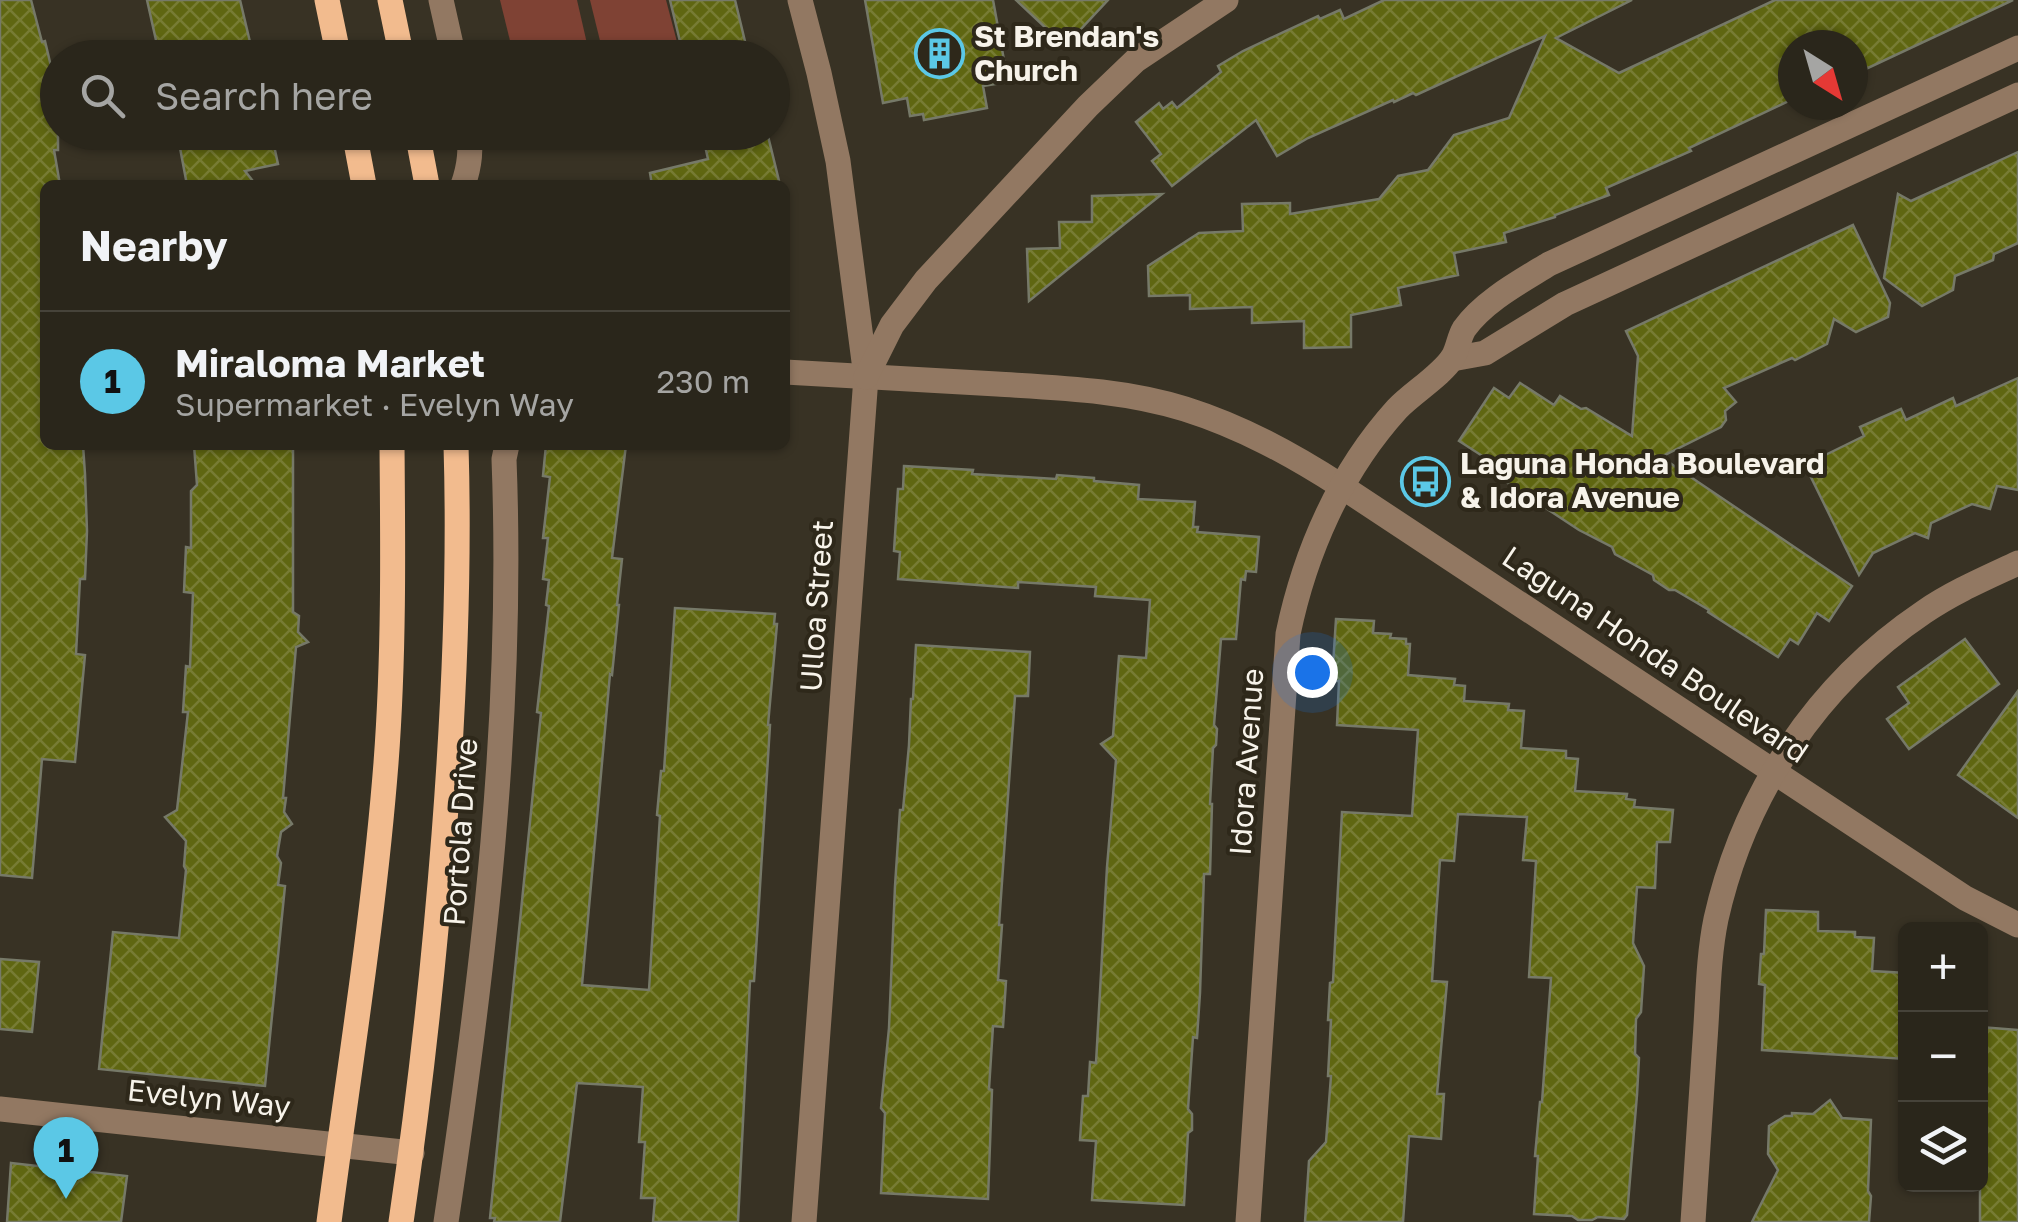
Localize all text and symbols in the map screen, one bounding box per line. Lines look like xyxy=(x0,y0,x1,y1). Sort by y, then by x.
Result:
place label: St Brendan's Church xyxy=(974,18,1159,88)
building icon: St Brendan's Church xyxy=(913,28,965,80)
north arrow xyxy=(1778,30,1868,120)
search box xyxy=(40,40,790,150)
icon: search xyxy=(75,68,130,123)
text: Search here xyxy=(155,73,373,118)
text: Nearby xyxy=(80,220,228,270)
text: Miraloma Market xyxy=(175,340,485,385)
text: 1 xyxy=(104,362,121,400)
text: 230 m xyxy=(657,362,750,400)
text: Supermarket · Evelyn Way xyxy=(175,385,574,423)
place label: Laguna Honda Boulevard & Idora Avenue xyxy=(1460,445,1825,515)
bus stop icon: Laguna Honda Boulevard & Idora Avenue xyxy=(1399,455,1451,507)
street label: Ulloa Street xyxy=(792,519,840,693)
street label: Laguna Honda Boulevard xyxy=(1496,538,1815,770)
your location xyxy=(1287,647,1338,698)
street label: Idora Avenue xyxy=(1222,667,1271,857)
street label: Portola Drive xyxy=(435,737,485,927)
map controls xyxy=(1898,922,1988,1192)
button: + xyxy=(1898,922,1988,1012)
button: − xyxy=(1898,1012,1988,1102)
street label: Evelyn Way xyxy=(126,1072,293,1125)
button: layers xyxy=(1898,1102,1988,1192)
pin: 1 xyxy=(34,1116,98,1199)

